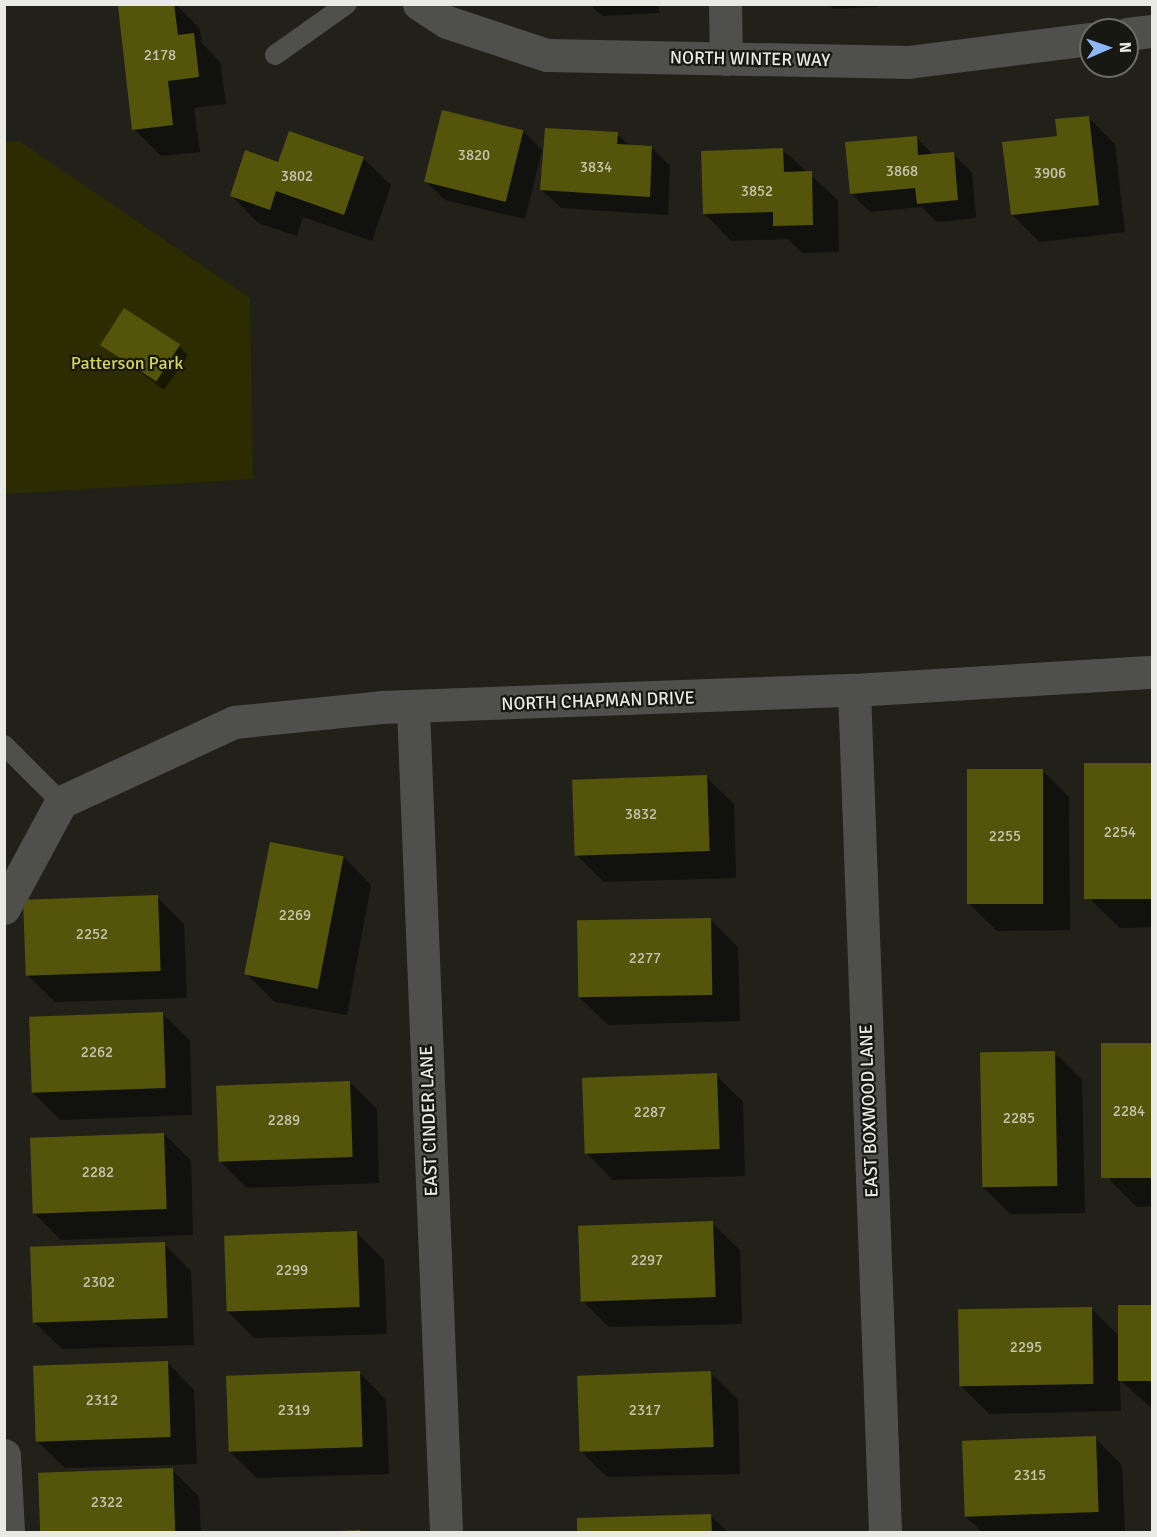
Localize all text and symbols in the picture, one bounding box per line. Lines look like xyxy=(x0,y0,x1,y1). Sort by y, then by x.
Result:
north arrow xyxy=(1079,18,1139,78)
text: N xyxy=(1115,42,1135,53)
house number: 2178 xyxy=(144,47,176,65)
street label: NORTH WINTER WAY xyxy=(670,47,830,71)
house number: 3820 xyxy=(458,147,490,165)
house number: 3834 xyxy=(580,159,612,177)
house number: 3868 xyxy=(886,163,918,181)
house number: 3906 xyxy=(1034,165,1066,183)
house number: 3802 xyxy=(281,168,313,186)
house number: 3852 xyxy=(741,183,773,201)
park label: Patterson Park xyxy=(71,352,183,374)
street label: NORTH CHAPMAN DRIVE xyxy=(501,687,695,715)
house number: 3832 xyxy=(625,806,657,824)
house number: 2254 xyxy=(1104,824,1136,842)
house number: 2255 xyxy=(989,828,1021,846)
house number: 2269 xyxy=(279,907,311,925)
house number: 2252 xyxy=(76,926,108,944)
house number: 2277 xyxy=(629,950,661,968)
street label: EAST BOXWOOD LANE xyxy=(855,1024,883,1198)
house number: 2262 xyxy=(81,1044,113,1062)
street label: EAST CINDER LANE xyxy=(416,1045,442,1197)
house number: 2284 xyxy=(1113,1103,1145,1121)
house number: 2287 xyxy=(634,1104,666,1122)
house number: 2285 xyxy=(1003,1110,1035,1128)
house number: 2289 xyxy=(268,1112,300,1130)
house number: 2282 xyxy=(82,1164,114,1182)
house number: 2297 xyxy=(631,1252,663,1270)
house number: 2299 xyxy=(276,1262,308,1280)
house number: 2302 xyxy=(83,1274,115,1292)
house number: 2295 xyxy=(1010,1339,1042,1357)
house number: 2312 xyxy=(86,1392,118,1410)
house number: 2319 xyxy=(278,1402,310,1420)
house number: 2317 xyxy=(629,1402,661,1420)
house number: 2315 xyxy=(1014,1467,1046,1485)
house number: 2322 xyxy=(91,1494,123,1512)

